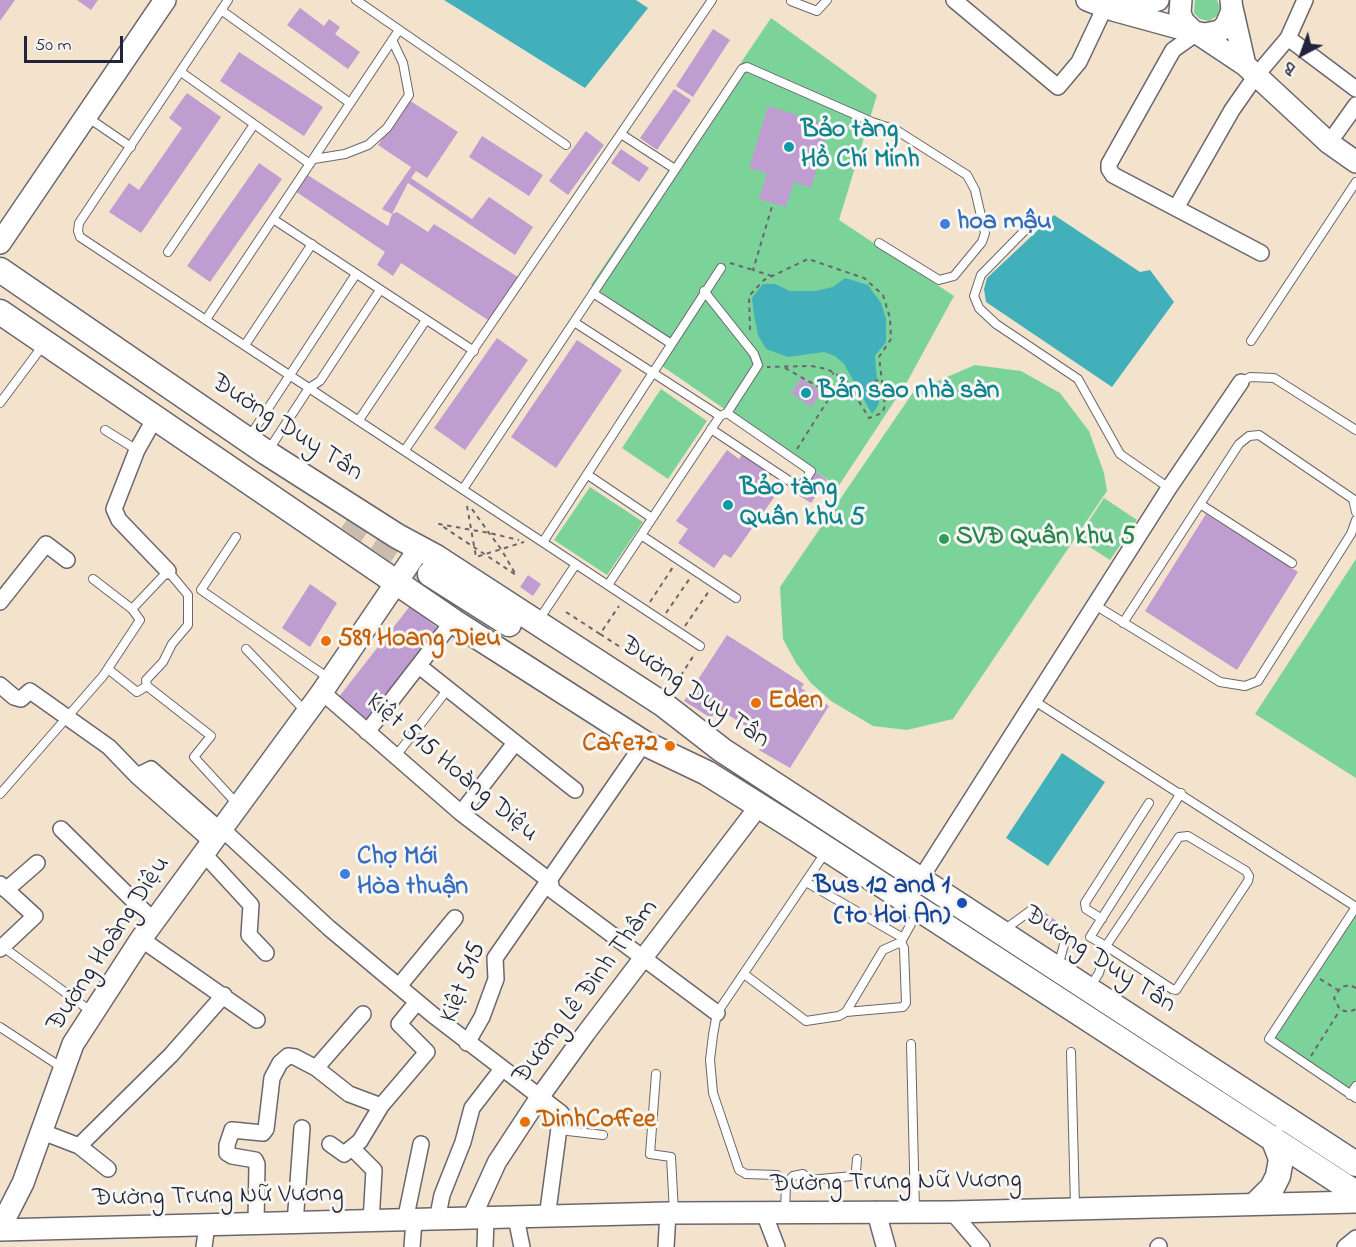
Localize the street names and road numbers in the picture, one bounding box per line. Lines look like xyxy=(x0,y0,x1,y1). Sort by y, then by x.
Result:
street label: Đường Duy Tân xyxy=(204,368,368,490)
street label: Đường Duy Tân xyxy=(613,631,775,757)
street label: Kiệt 515 Hoàng Diệu xyxy=(359,688,543,850)
street label: Đường Hoàng Diệu xyxy=(42,851,178,1039)
street label: Đường Lê Đình Thâm xyxy=(507,895,667,1091)
street label: Đường Duy Tân xyxy=(1017,900,1181,1022)
street label: Kiệt 515 xyxy=(435,938,495,1028)
street label: Đường Trưng Nữ Vương xyxy=(770,1166,1022,1202)
street label: Đường Trưng Nữ Vương xyxy=(92,1180,344,1216)

